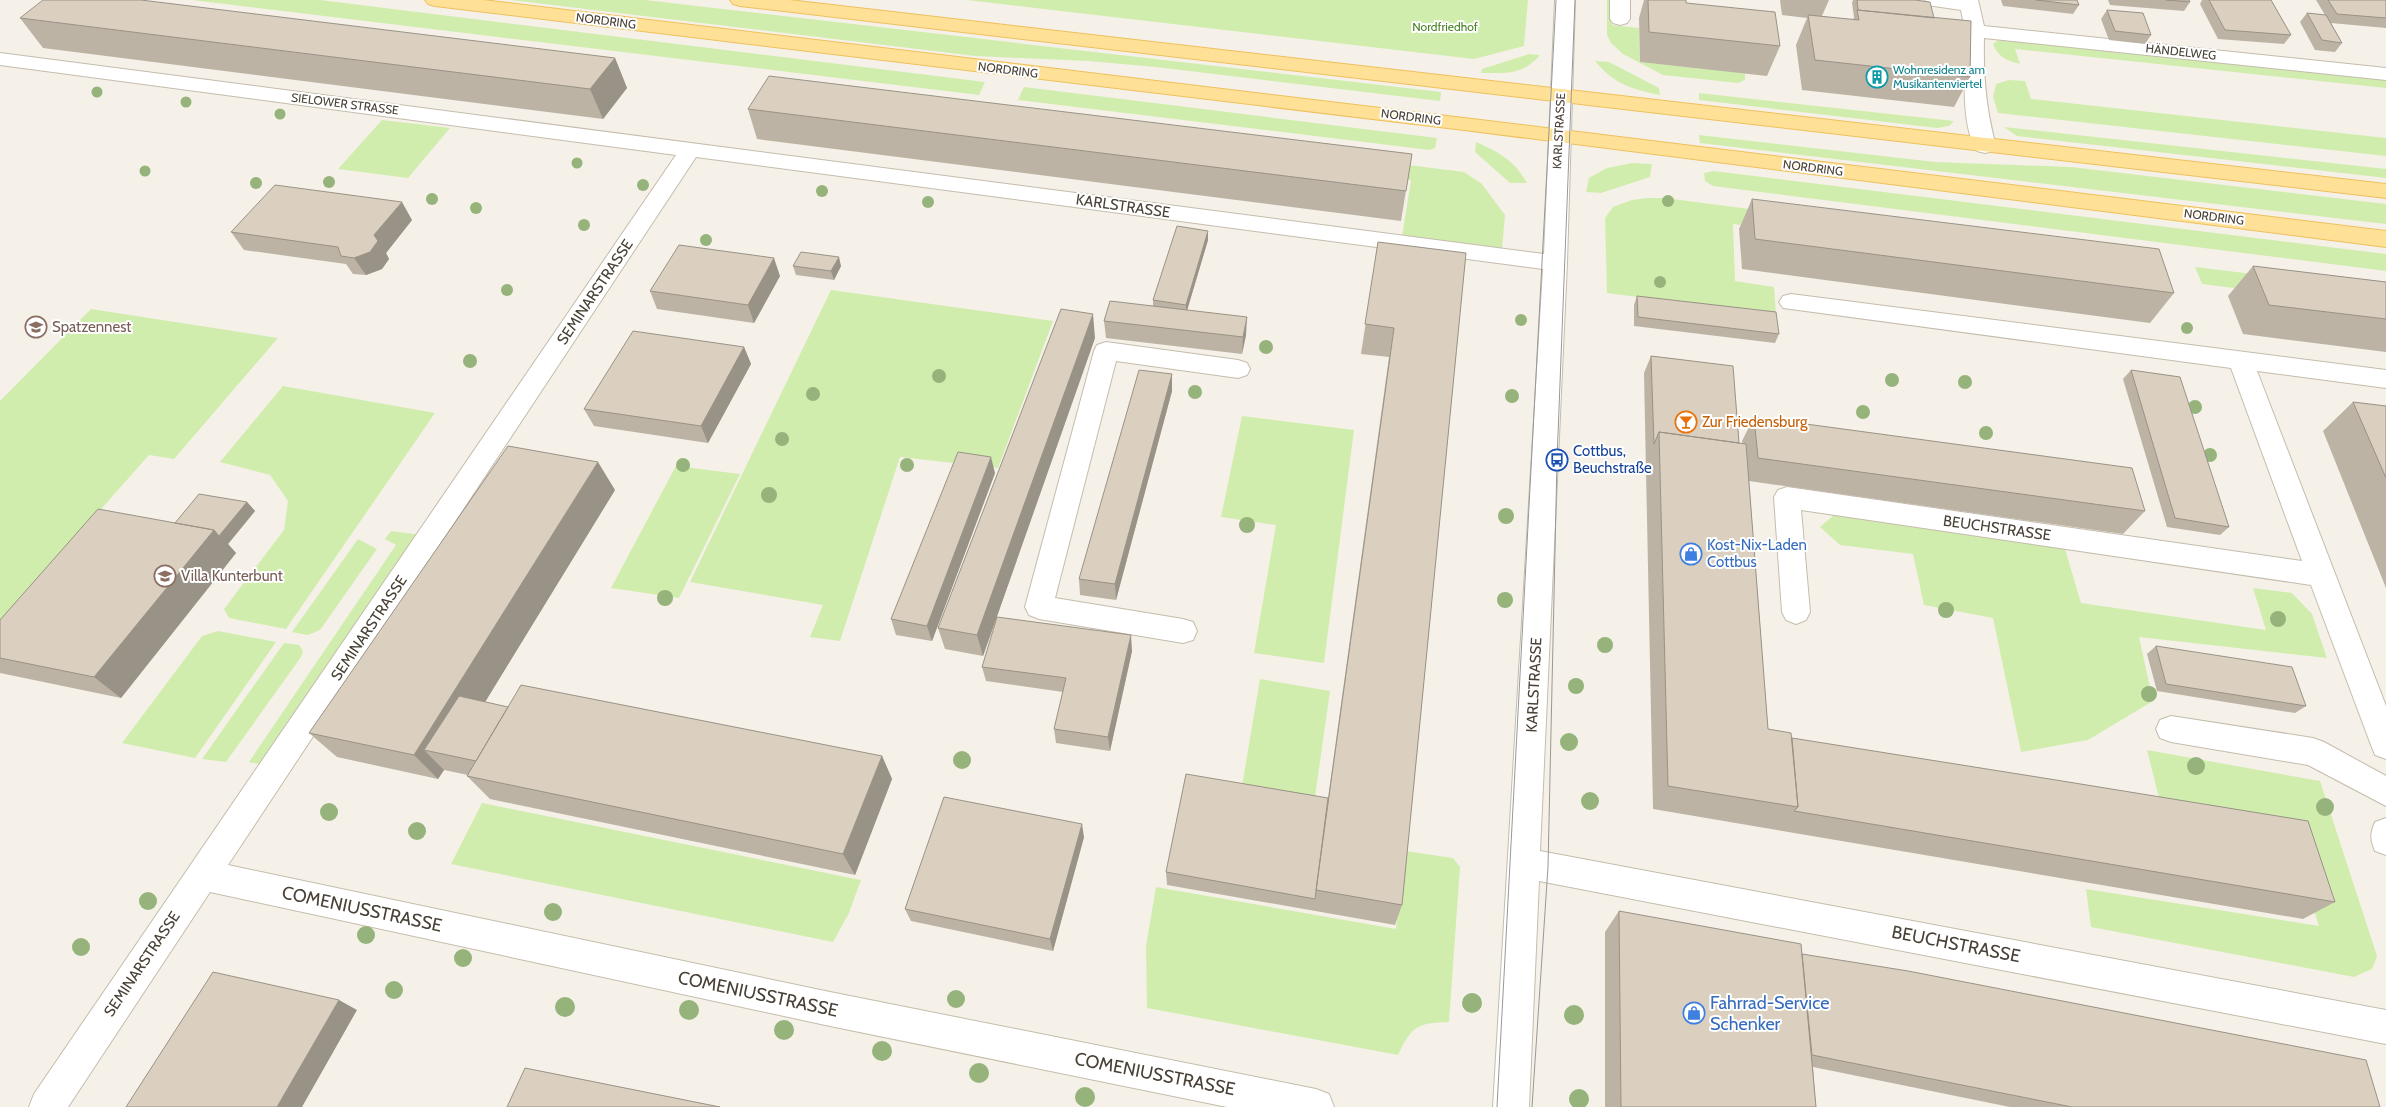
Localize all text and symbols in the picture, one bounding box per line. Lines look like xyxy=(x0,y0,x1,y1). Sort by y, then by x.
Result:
street label: NORDRING xyxy=(575,9,637,32)
park label: Nordfriedhof xyxy=(1412,19,1478,34)
street label: HÄNDELWEG xyxy=(2145,40,2217,63)
street label: NORDRING xyxy=(977,58,1039,81)
place label: Wohnresidenz am Musikantenviertel xyxy=(1893,62,1985,91)
building icon: Wohnresidenz am Musikantenviertel xyxy=(1865,65,1889,89)
street label: SIELOWER STRASSE xyxy=(290,89,400,118)
street label: KARLSTRASSE xyxy=(1549,92,1568,169)
street label: NORDRING xyxy=(1380,105,1442,128)
street label: NORDRING xyxy=(1782,156,1844,179)
street label: KARLSTRASSE xyxy=(1075,190,1171,222)
street label: NORDRING xyxy=(2183,205,2245,228)
street label: SEMINARSTRASSE xyxy=(553,236,637,348)
school or university icon: Spatzennest xyxy=(24,315,48,339)
place label: Spatzennest xyxy=(52,318,131,336)
bar icon: Zur Friedensburg xyxy=(1674,410,1698,434)
place label: Zur Friedensburg xyxy=(1702,413,1808,431)
place label: Cottbus, Beuchstraße xyxy=(1573,442,1652,477)
bus stop icon: Cottbus, Beuchstraße xyxy=(1545,448,1569,472)
street label: BEUCHSTRASSE xyxy=(1942,512,2052,544)
place label: Kost-Nix-Laden Cottbus xyxy=(1707,536,1807,571)
shop icon: Kost-Nix-Laden Cottbus xyxy=(1679,542,1703,566)
school or university icon: Villa Kunterbunt xyxy=(153,564,177,588)
place label: Villa Kunterbunt xyxy=(181,567,283,585)
street label: SEMINARSTRASSE xyxy=(327,572,411,684)
street label: KARLSTRASSE xyxy=(1523,637,1545,733)
street label: COMENIUSSTRASSE xyxy=(280,881,444,937)
street label: SEMINARSTRASSE xyxy=(100,908,184,1020)
street label: BEUCHSTRASSE xyxy=(1890,921,2022,967)
street label: COMENIUSSTRASSE xyxy=(676,966,840,1022)
place label: Fahrrad-Service Schenker xyxy=(1710,992,1829,1035)
shop icon: Fahrrad-Service Schenker xyxy=(1682,1001,1706,1025)
street label: COMENIUSSTRASSE xyxy=(1073,1048,1237,1100)

